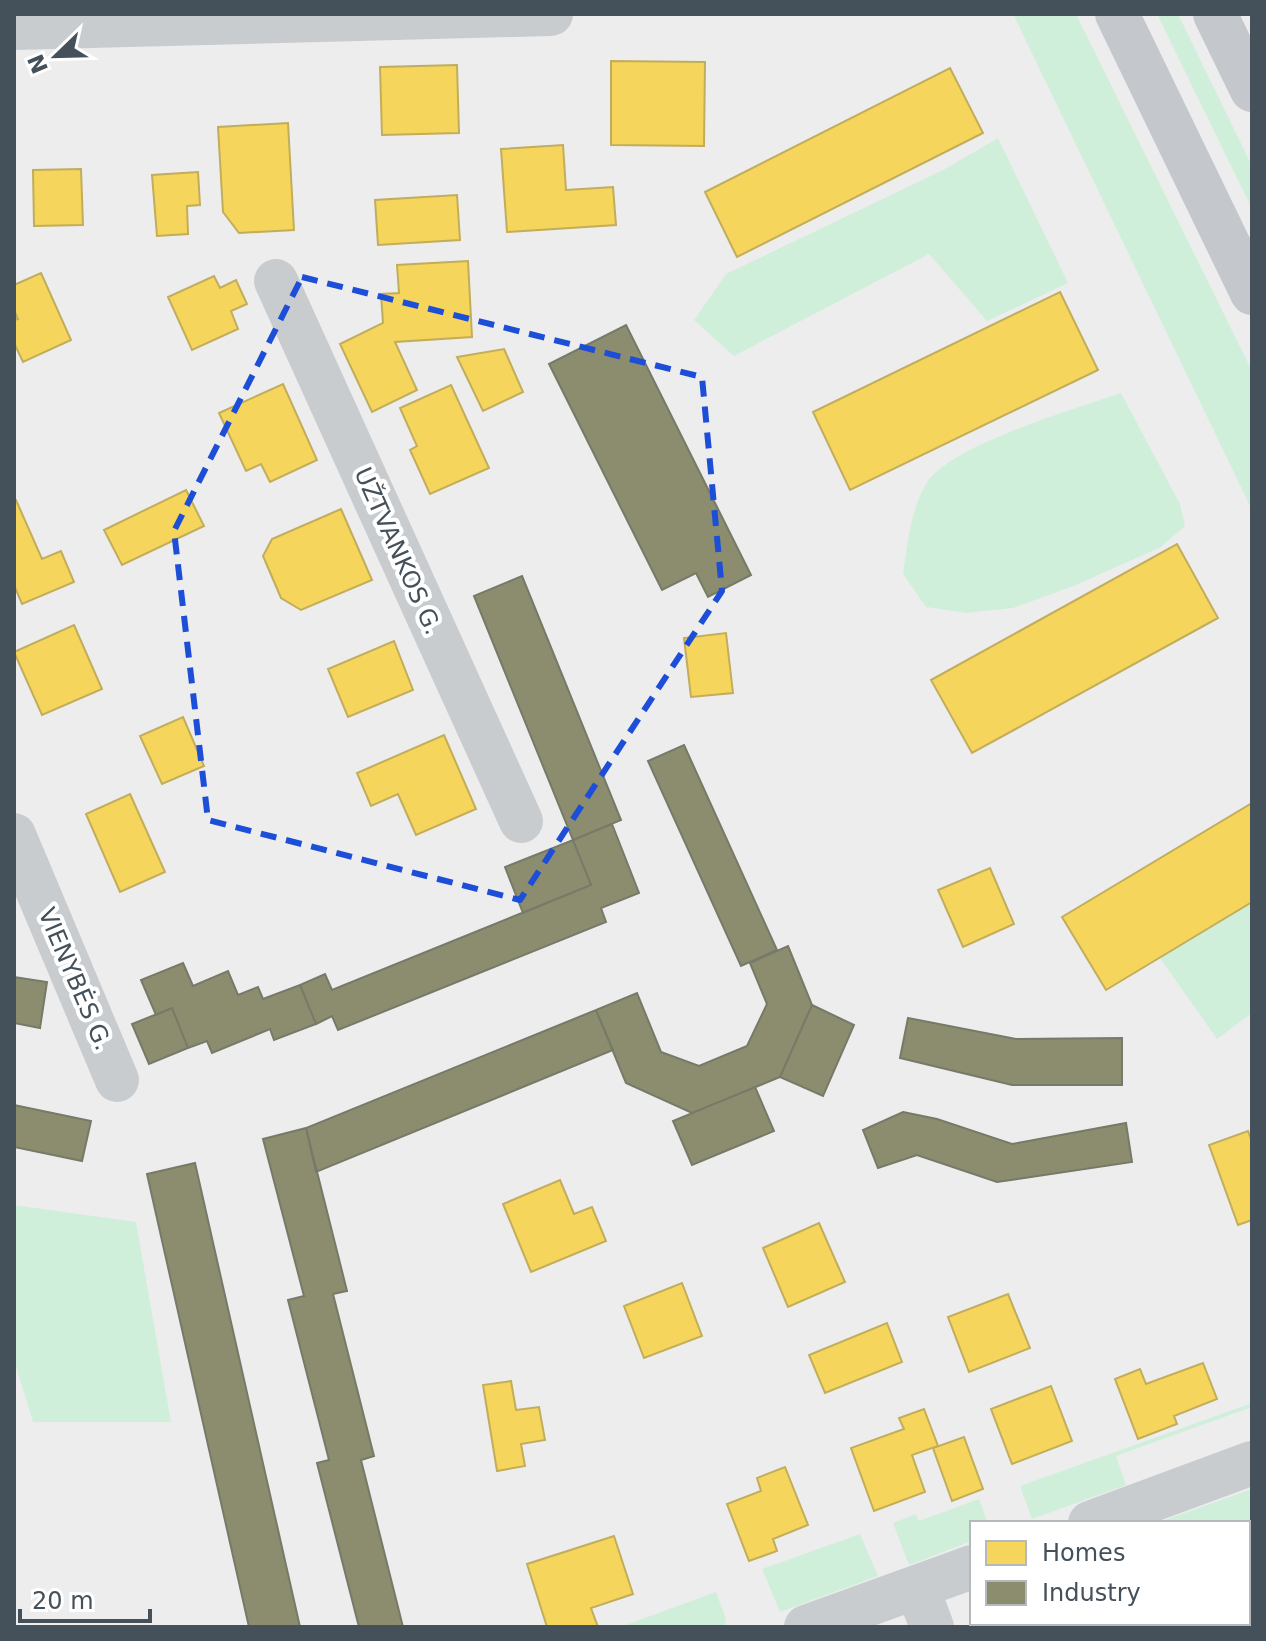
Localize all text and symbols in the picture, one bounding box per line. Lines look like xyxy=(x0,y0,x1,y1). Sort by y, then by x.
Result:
north arrow xyxy=(16,16,96,96)
text: N xyxy=(23,50,53,77)
street label: UŽTVANKOS G. xyxy=(349,463,448,639)
street label: VIENYBĖS G. xyxy=(32,903,119,1054)
legend xyxy=(970,1521,1250,1625)
text: Homes xyxy=(1042,1539,1125,1567)
scale bar xyxy=(20,1573,150,1623)
text: Industry xyxy=(1042,1579,1141,1607)
text: 20 m xyxy=(32,1587,94,1615)

